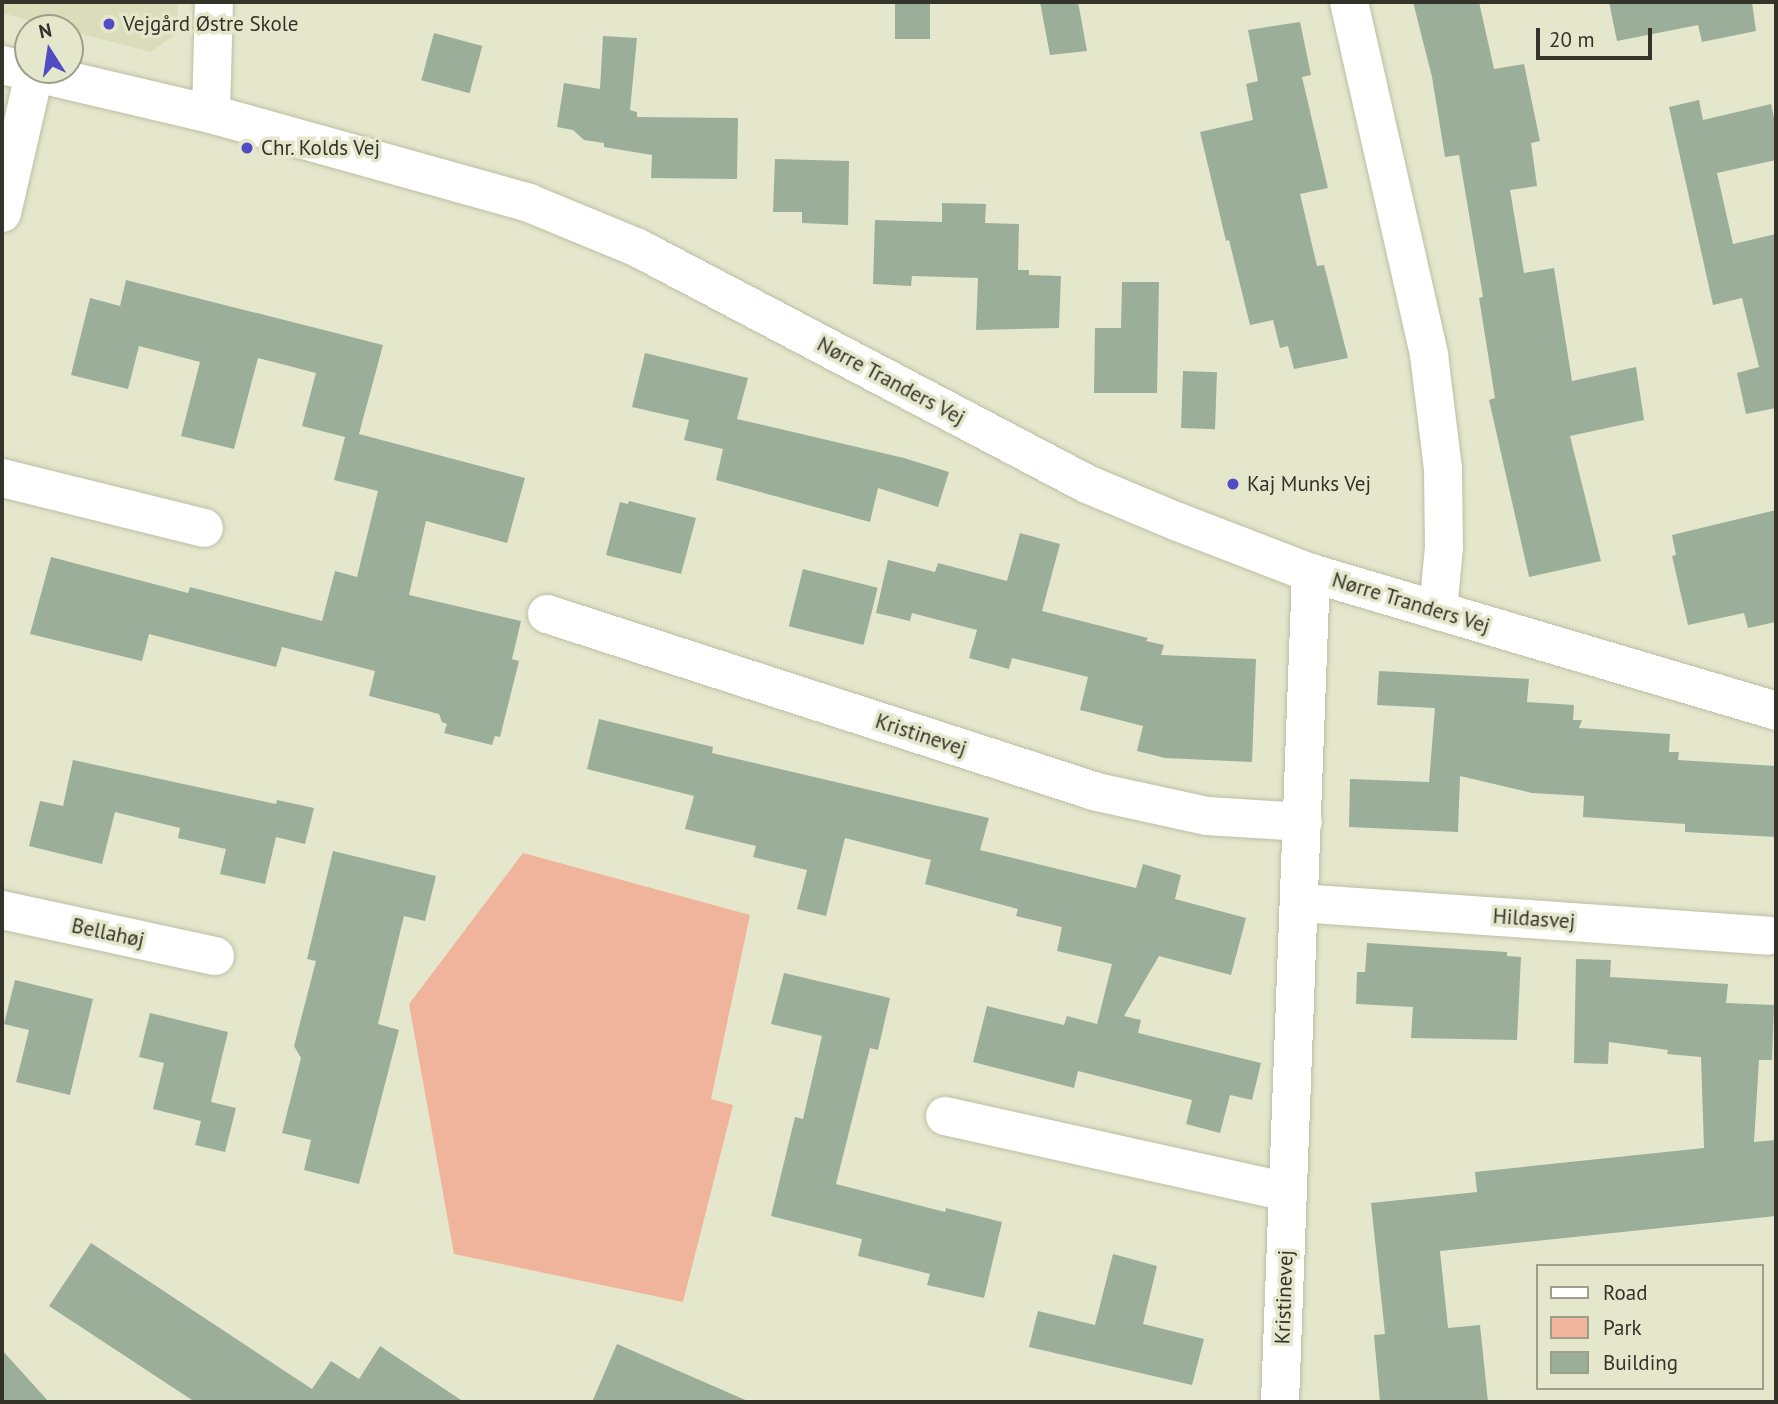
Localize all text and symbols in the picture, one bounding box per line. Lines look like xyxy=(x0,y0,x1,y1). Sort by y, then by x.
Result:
place label: Vejgård Østre Skole xyxy=(123,11,298,37)
north arrow xyxy=(14,14,84,84)
scale bar xyxy=(1540,14,1656,58)
marker: Vejgård Østre Skole xyxy=(101,16,117,32)
text: N xyxy=(36,17,54,43)
text: 20 m xyxy=(1549,26,1595,53)
place label: Chr. Kolds Vej xyxy=(261,135,382,161)
marker: Chr. Kolds Vej xyxy=(239,140,255,156)
street label: Nørre Tranders Vej xyxy=(812,331,970,431)
place label: Kaj Munks Vej xyxy=(1247,471,1372,497)
marker: Kaj Munks Vej xyxy=(1225,476,1241,492)
street label: Nørre Tranders Vej xyxy=(1328,567,1494,639)
street label: Kristinevej xyxy=(872,708,970,762)
street label: Hildasvej xyxy=(1492,904,1576,934)
street label: Bellahøj xyxy=(69,913,147,953)
street label: Kristinevej xyxy=(1270,1249,1298,1345)
legend xyxy=(1536,1264,1764,1390)
text: Road xyxy=(1603,1279,1647,1306)
text: Park xyxy=(1603,1314,1642,1341)
text: Building xyxy=(1603,1349,1678,1376)

